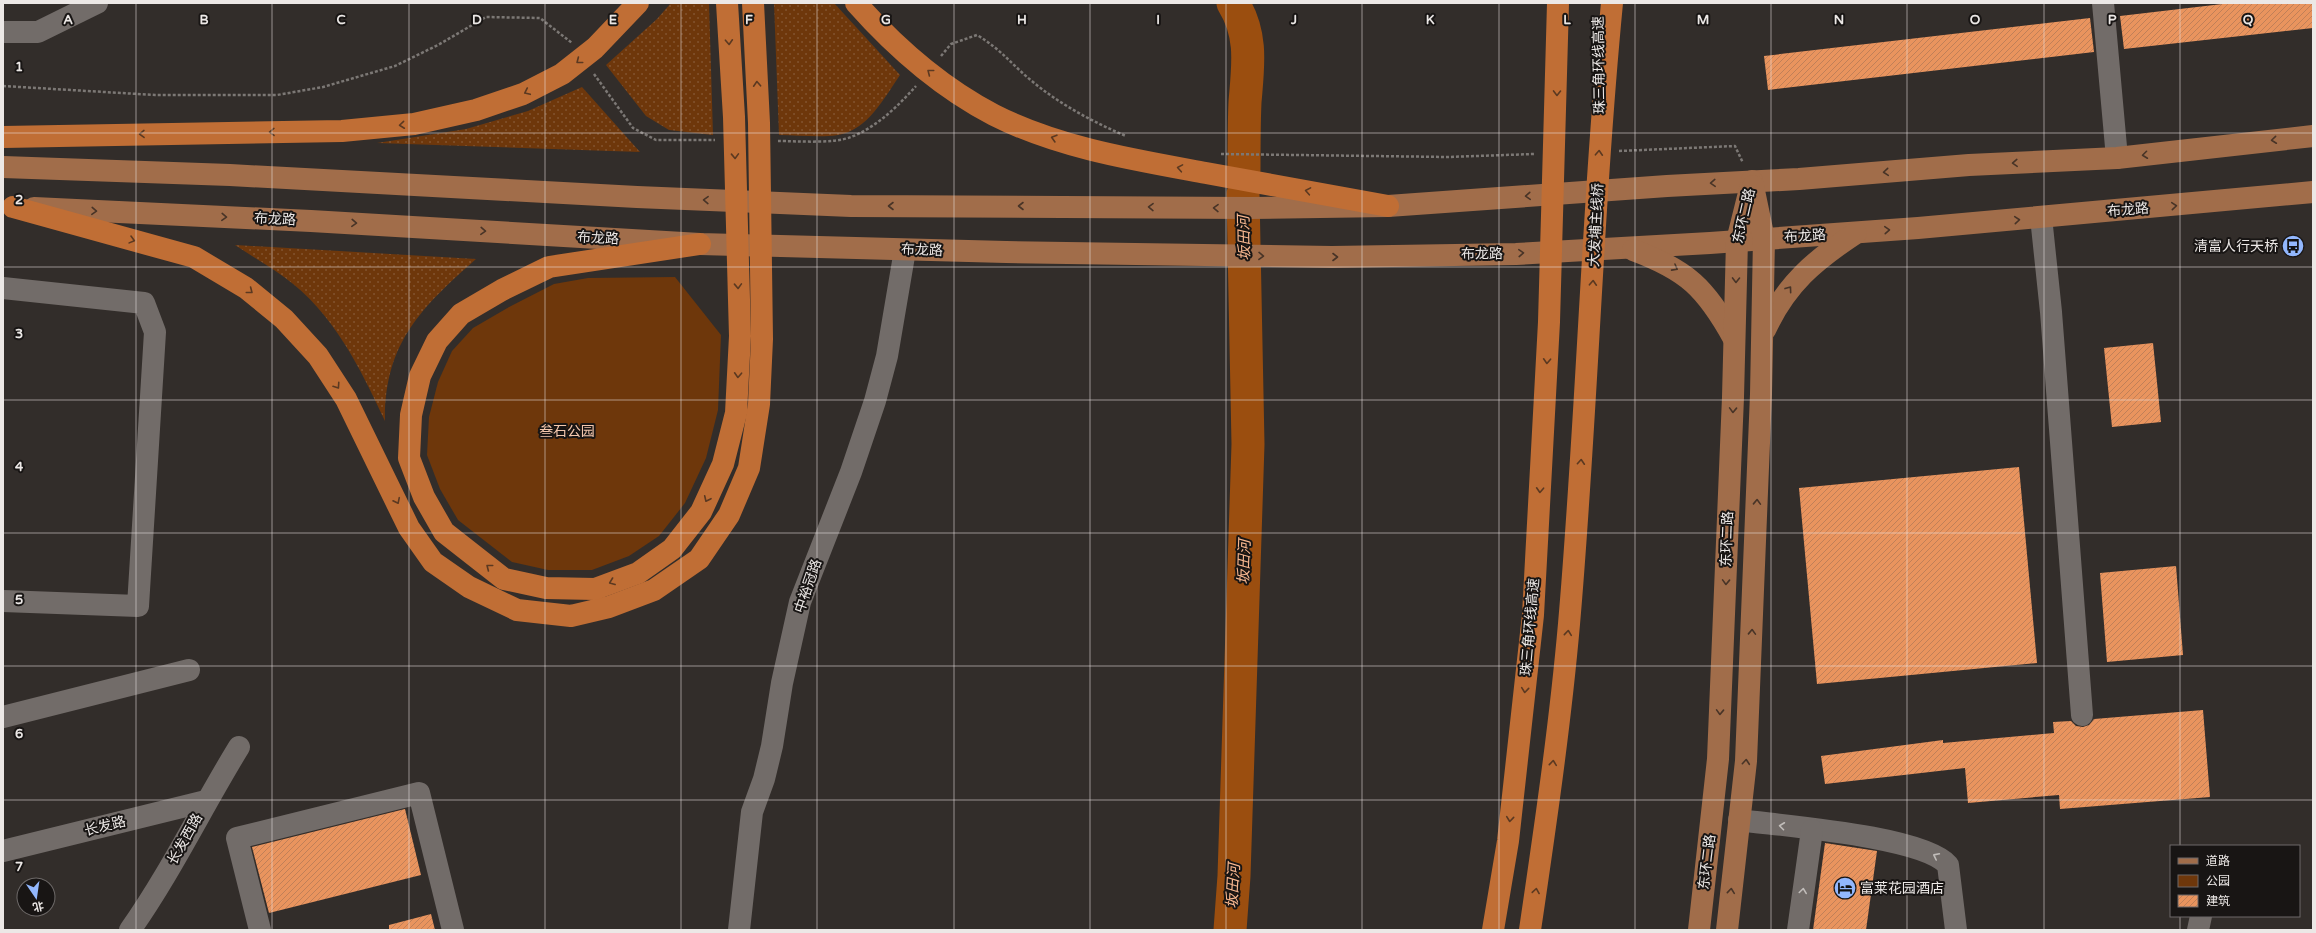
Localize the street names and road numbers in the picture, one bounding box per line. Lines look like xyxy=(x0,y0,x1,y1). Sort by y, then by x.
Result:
street label: 珠三角环线高速 xyxy=(1590,16,1608,114)
street label: 大发埔主线桥 xyxy=(1585,183,1607,267)
street label: 东环二路 xyxy=(1729,187,1759,245)
street label: 布龙路 xyxy=(2106,200,2150,220)
street label: 布龙路 xyxy=(254,209,296,229)
street label: 布龙路 xyxy=(1783,226,1827,246)
street label: 布龙路 xyxy=(577,228,619,248)
street label: 布龙路 xyxy=(901,241,943,259)
street label: 布龙路 xyxy=(1461,245,1503,263)
street label: 东环二路 xyxy=(1718,511,1736,567)
street label: 中裕冠路 xyxy=(791,557,825,615)
street label: 珠三角环线高速 xyxy=(1517,577,1543,677)
street label: 长发西路 xyxy=(164,810,206,868)
street label: 长发路 xyxy=(83,813,127,839)
street label: 东环二路 xyxy=(1695,833,1719,891)

